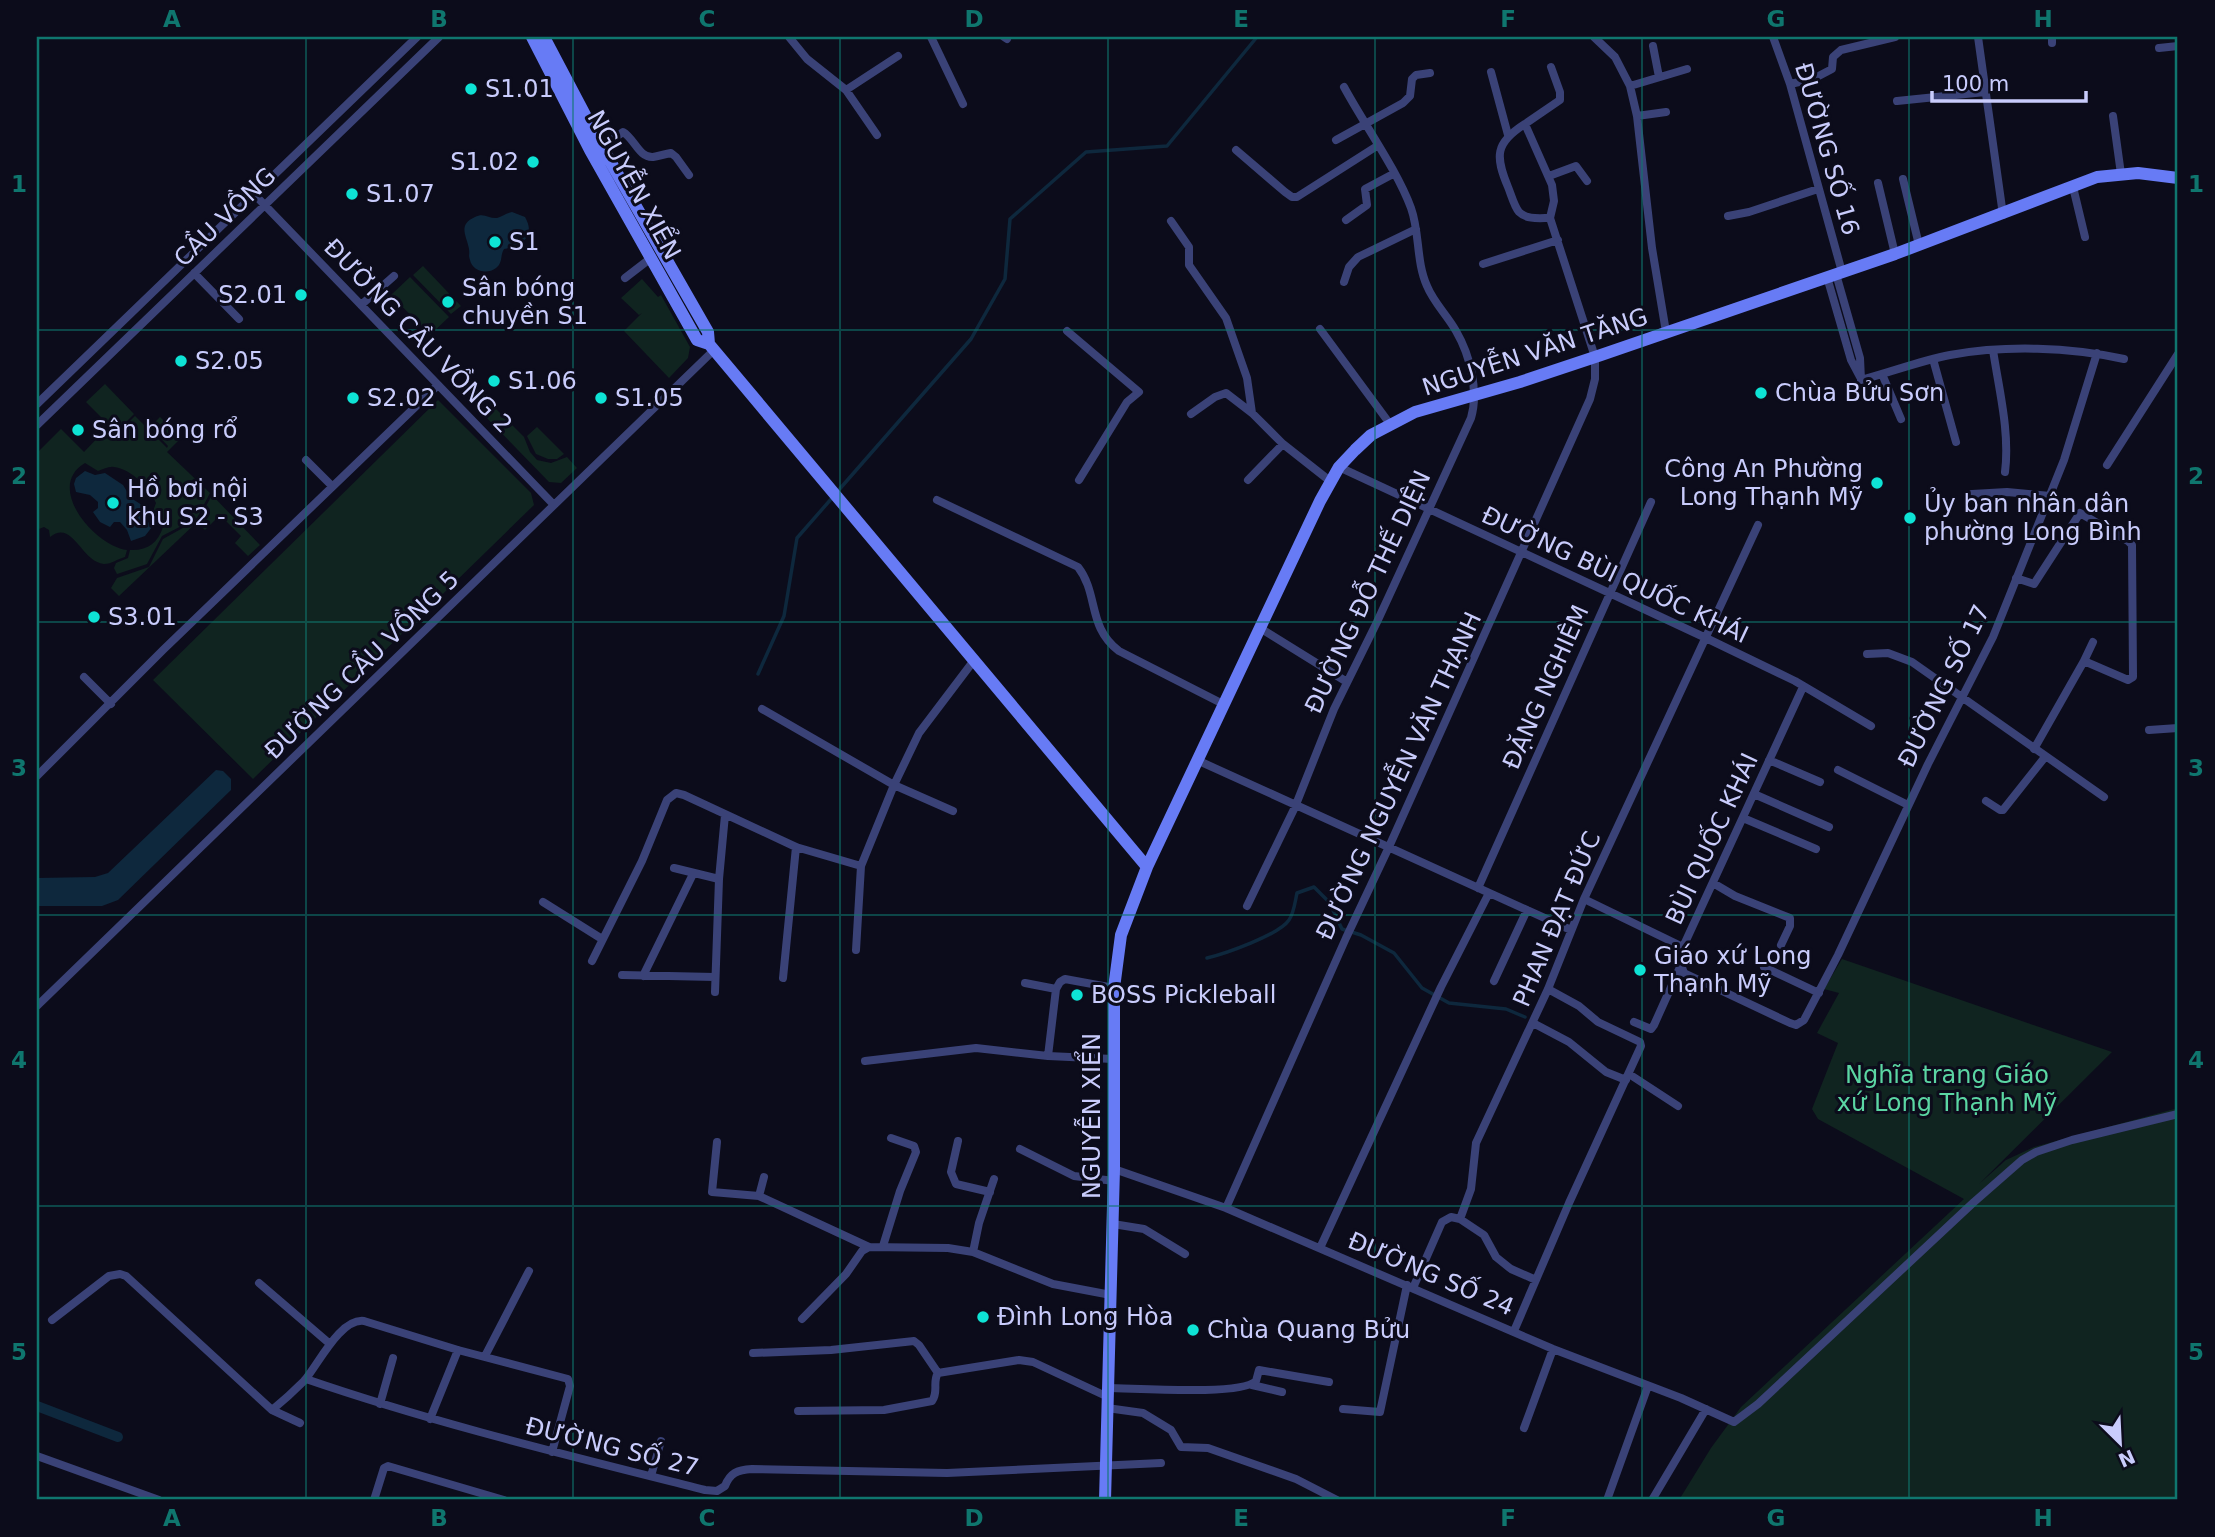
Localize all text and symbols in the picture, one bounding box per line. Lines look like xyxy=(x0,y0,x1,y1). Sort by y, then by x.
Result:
text: A xyxy=(163,6,181,32)
text: B xyxy=(430,6,448,32)
text: C xyxy=(699,6,715,32)
text: D xyxy=(964,6,984,32)
text: E xyxy=(1233,6,1249,32)
text: F xyxy=(1500,6,1516,32)
text: G xyxy=(1767,6,1785,32)
text: H xyxy=(2033,6,2053,32)
street label: ĐƯỜNG SỐ 16 xyxy=(1789,59,1869,238)
scale bar xyxy=(1932,60,2086,104)
text: 100 m xyxy=(1942,72,2009,96)
place label: S1.01 xyxy=(485,75,554,103)
marker: S1.01 xyxy=(463,81,479,97)
street label: NGUYỄN XIỂN xyxy=(581,103,691,264)
place label: S1.02 xyxy=(450,148,519,176)
marker: S1.02 xyxy=(525,154,541,170)
street label: CẦU VỒNG xyxy=(166,159,282,272)
text: 1 xyxy=(11,171,27,197)
text: 1 xyxy=(2188,171,2204,197)
place label: S1.07 xyxy=(366,180,435,208)
marker: S1.07 xyxy=(344,186,360,202)
place label: S1 xyxy=(509,228,540,256)
street label: ĐƯỜNG CẦU VỒNG 2 xyxy=(318,231,521,439)
marker: S1 xyxy=(487,234,503,250)
place label: Sân bóng chuyền S1 xyxy=(462,274,588,330)
place label: S2.01 xyxy=(218,281,287,309)
marker: S2.01 xyxy=(293,287,309,303)
marker: Sân bóng chuyền S1 xyxy=(440,294,456,310)
street label: NGUYỄN VĂN TĂNG xyxy=(1417,298,1651,402)
place label: S2.05 xyxy=(195,347,264,375)
marker: S2.05 xyxy=(173,353,189,369)
place label: S1.06 xyxy=(508,367,577,395)
marker: S1.06 xyxy=(486,373,502,389)
place label: Chùa Bửu Sơn xyxy=(1775,379,1944,407)
place label: S2.02 xyxy=(367,384,436,412)
place label: S1.05 xyxy=(615,384,684,412)
marker: Chùa Bửu Sơn xyxy=(1753,385,1769,401)
marker: S2.02 xyxy=(345,390,361,406)
marker: S1.05 xyxy=(593,390,609,406)
place label: Sân bóng rổ xyxy=(92,416,238,444)
marker: Sân bóng rổ xyxy=(70,422,86,438)
place label: Công An Phường Long Thạnh Mỹ xyxy=(1664,455,1863,511)
text: 2 xyxy=(11,463,27,489)
text: 2 xyxy=(2188,463,2204,489)
street label: ĐƯỜNG ĐỖ THẾ DIỆN xyxy=(1294,464,1437,718)
place label: Hồ bơi nội khu S2 - S3 xyxy=(127,475,264,531)
marker: Công An Phường Long Thạnh Mỹ xyxy=(1869,475,1885,491)
place label: Ủy ban nhân dân phường Long Bình xyxy=(1924,487,2142,546)
marker: Hồ bơi nội khu S2 - S3 xyxy=(105,495,121,511)
street label: ĐƯỜNG BÙI QUỐC KHÁI xyxy=(1477,497,1754,649)
marker: Ủy ban nhân dân phường Long Bình xyxy=(1902,510,1918,526)
street label: ĐƯỜNG CẦU VỒNG 5 xyxy=(257,562,465,765)
street label: ĐƯỜNG SỐ 17 xyxy=(1889,598,1996,772)
street label: ĐẶNG NGHIÊM xyxy=(1495,600,1595,773)
place label: S3.01 xyxy=(108,603,177,631)
street label: ĐƯỜNG NGUYỄN VĂN THẠNH xyxy=(1306,606,1487,944)
marker: S3.01 xyxy=(86,609,102,625)
street label: BÙI QUỐC KHÁI xyxy=(1656,747,1764,929)
text: 3 xyxy=(11,755,27,781)
text: 3 xyxy=(2188,755,2204,781)
street label: PHAN ĐẠT ĐỨC xyxy=(1506,826,1607,1011)
place label: Giáo xứ Long Thạnh Mỹ xyxy=(1653,942,1811,998)
marker: Giáo xứ Long Thạnh Mỹ xyxy=(1632,962,1648,978)
place label: BOSS Pickleball xyxy=(1091,981,1276,1009)
marker: BOSS Pickleball xyxy=(1069,987,1085,1003)
street label: NGUYỄN XIỂN xyxy=(1073,1033,1106,1199)
text: 4 xyxy=(11,1047,27,1073)
text: 4 xyxy=(2188,1047,2204,1073)
park label: Nghĩa trang Giáo xứ Long Thạnh Mỹ xyxy=(1837,1061,2057,1117)
street label: ĐƯỜNG SỐ 24 xyxy=(1344,1223,1520,1322)
place label: Đình Long Hòa xyxy=(997,1303,1173,1331)
marker: Đình Long Hòa xyxy=(975,1309,991,1325)
place label: Chùa Quang Bửu xyxy=(1207,1316,1410,1344)
marker: Chùa Quang Bửu xyxy=(1185,1322,1201,1338)
text: 5 xyxy=(11,1339,27,1365)
text: 5 xyxy=(2188,1339,2204,1365)
street label: ĐƯỜNG SỐ 27 xyxy=(522,1408,703,1482)
north arrow xyxy=(2086,1408,2156,1478)
text: N xyxy=(2115,1445,2139,1472)
text: A xyxy=(163,1505,181,1531)
text: B xyxy=(430,1505,448,1531)
text: C xyxy=(699,1505,715,1531)
text: D xyxy=(964,1505,984,1531)
text: E xyxy=(1233,1505,1249,1531)
text: F xyxy=(1500,1505,1516,1531)
text: G xyxy=(1767,1505,1785,1531)
text: H xyxy=(2033,1505,2053,1531)

